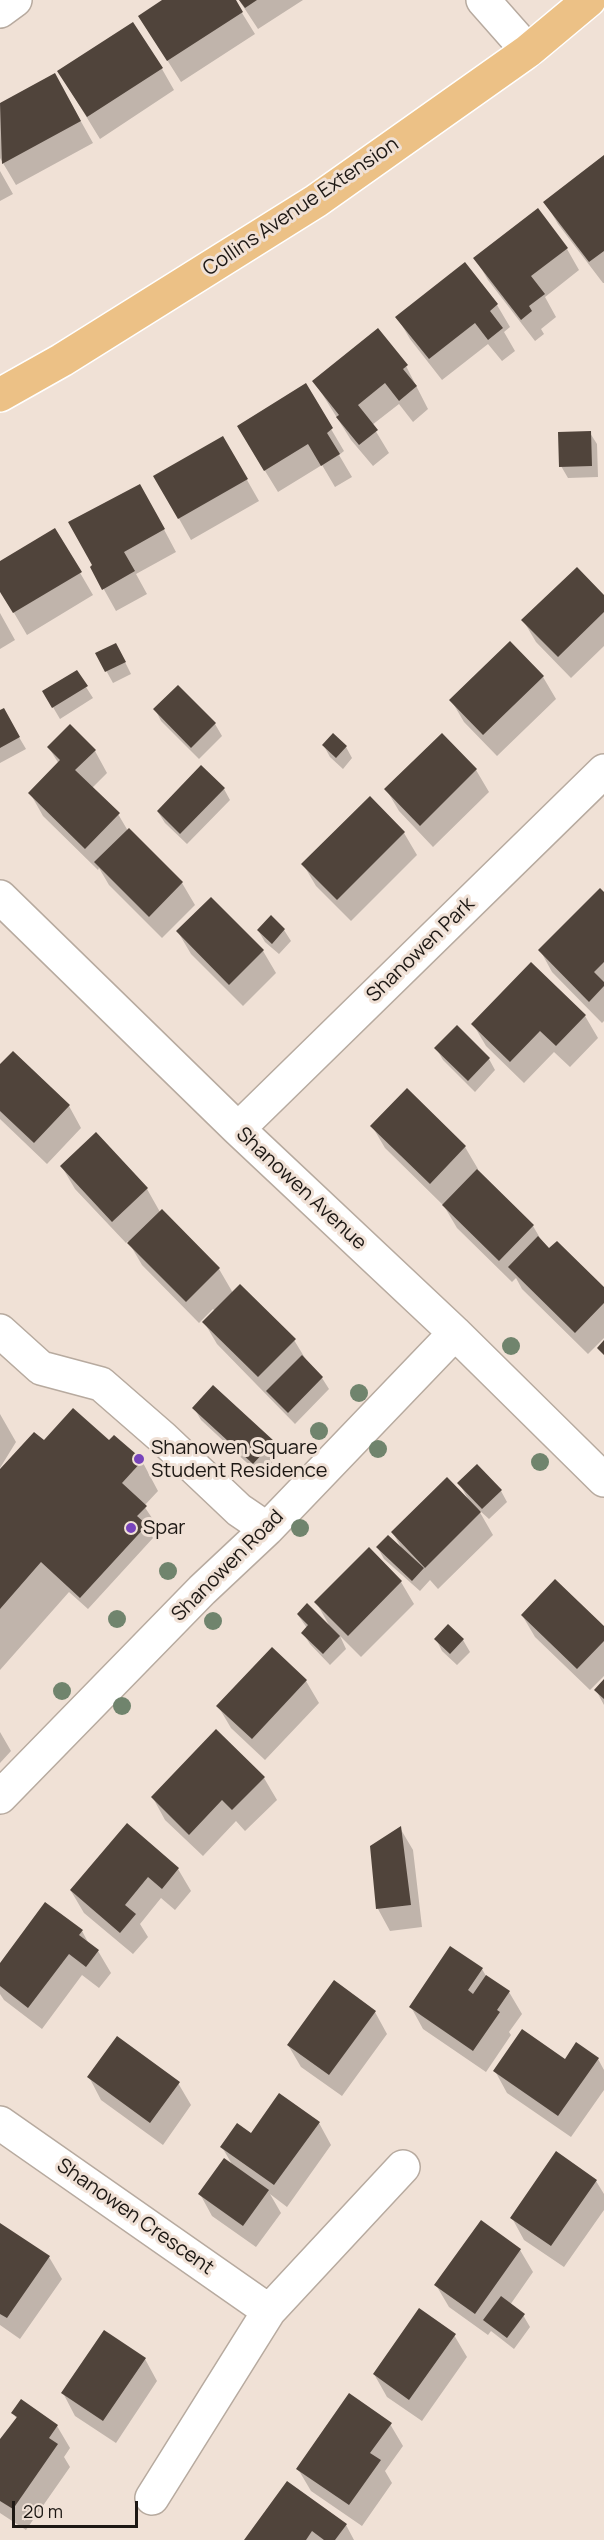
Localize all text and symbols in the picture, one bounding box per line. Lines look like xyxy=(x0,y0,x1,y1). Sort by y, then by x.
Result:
street label: Collins Avenue Extension xyxy=(199,133,403,281)
street label: Shanowen Park xyxy=(362,893,480,1007)
street label: Shanowen Avenue xyxy=(231,1123,371,1255)
place label: Shanowen Square Student Residence xyxy=(151,1436,327,1483)
marker: Shanowen Square Student Residence xyxy=(132,1452,146,1466)
street label: Shanowen Road xyxy=(167,1505,289,1627)
place label: Spar xyxy=(143,1516,185,1540)
marker: Spar xyxy=(124,1521,138,1535)
street label: Shanowen Crescent xyxy=(52,2154,218,2280)
scale bar xyxy=(15,2489,141,2527)
text: 20 m xyxy=(23,2499,63,2523)

